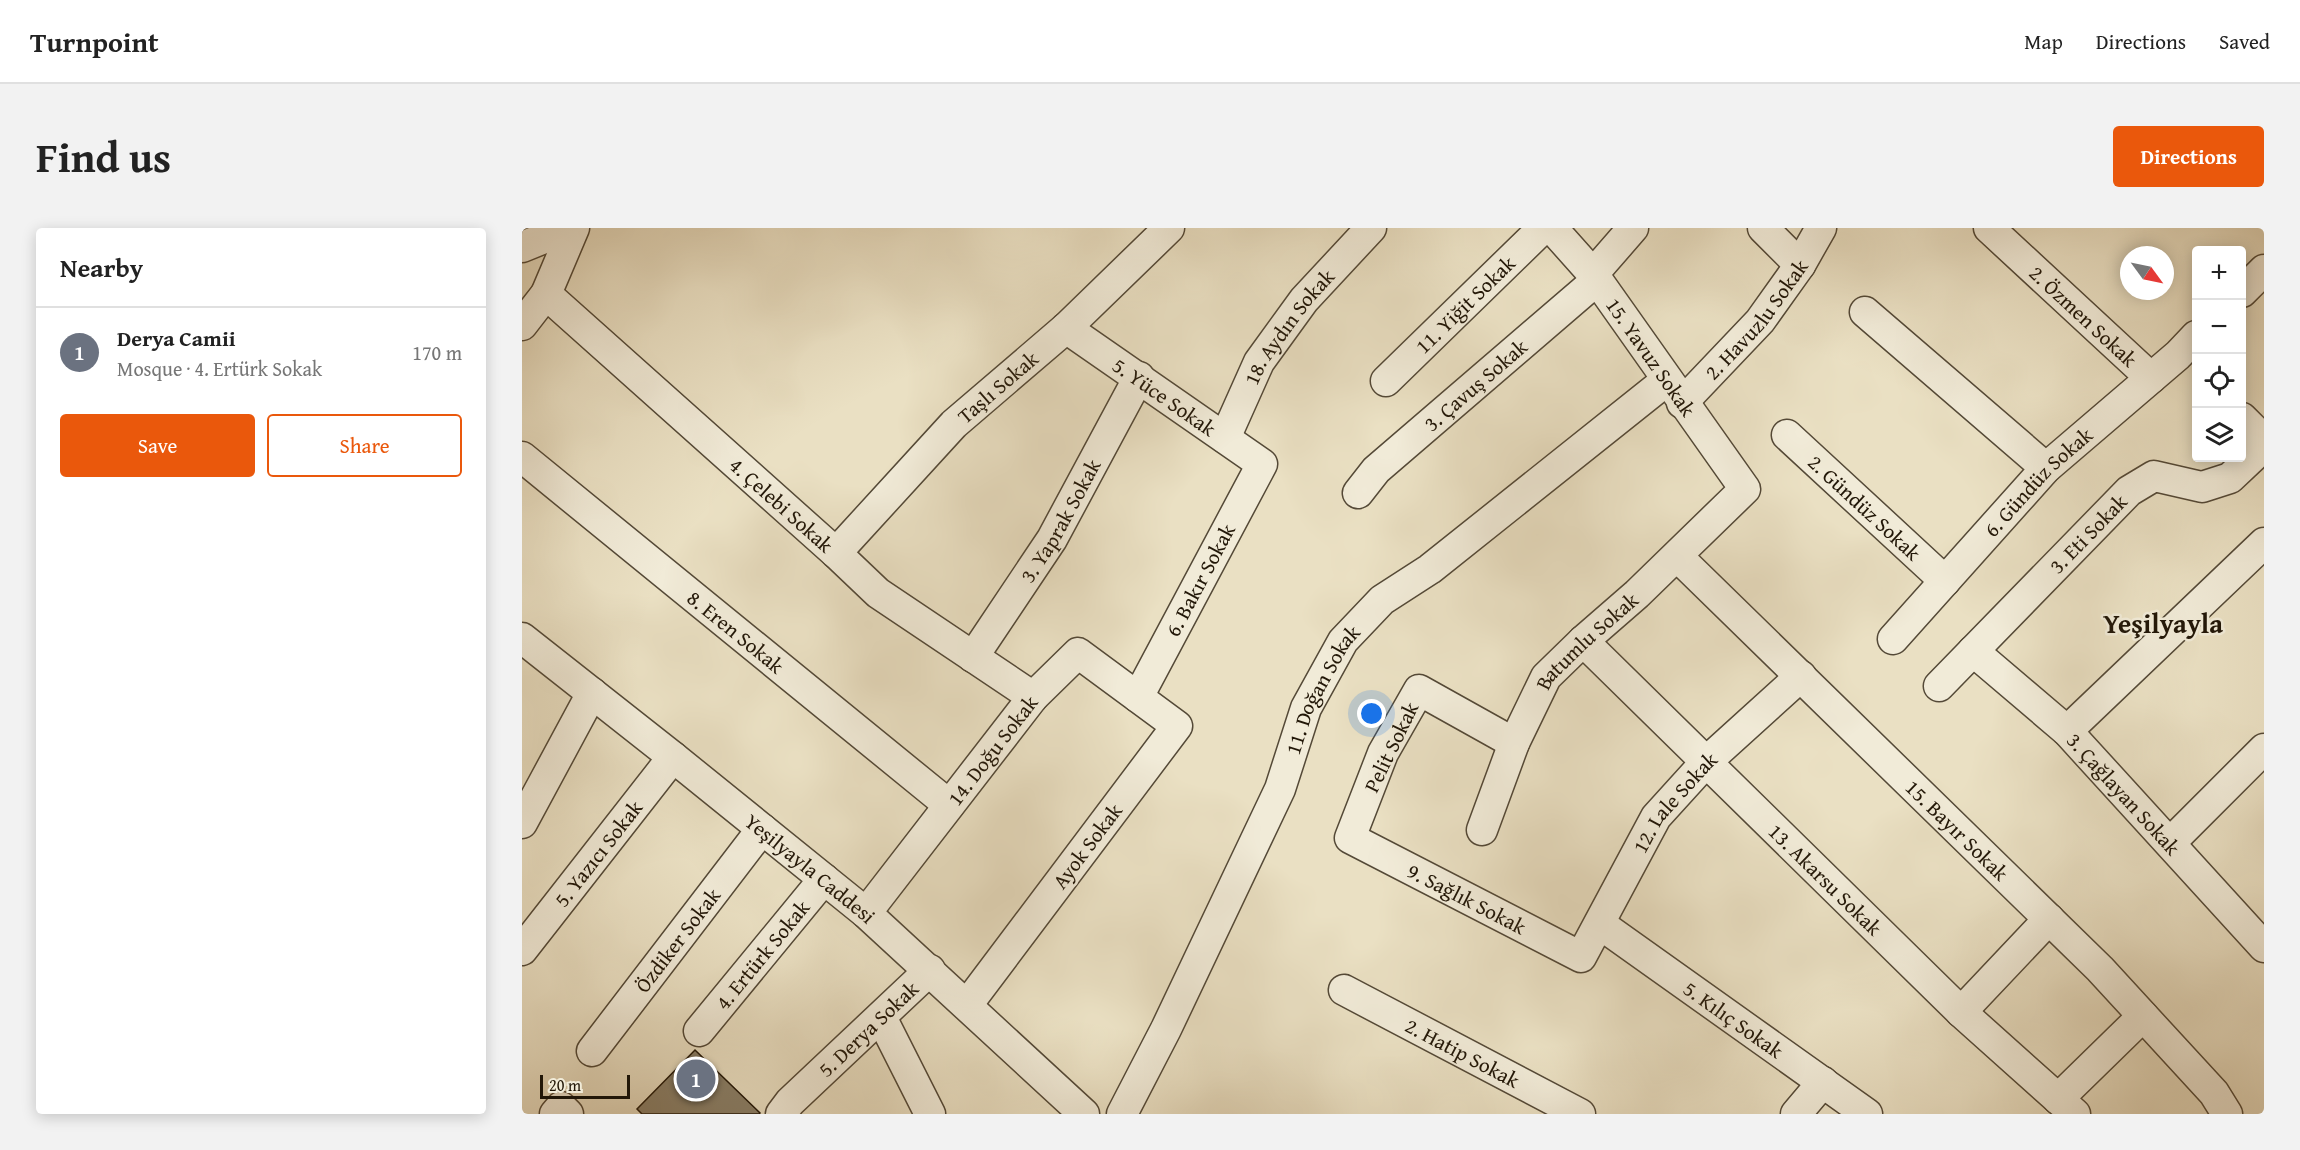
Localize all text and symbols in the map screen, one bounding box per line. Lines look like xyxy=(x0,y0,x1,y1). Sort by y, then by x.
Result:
text: Turnpoint xyxy=(30,21,159,62)
text: Map xyxy=(2024,26,2063,57)
text: Directions xyxy=(2096,26,2186,57)
text: Saved xyxy=(2219,26,2270,57)
text: Find us xyxy=(36,126,171,187)
button: Directions xyxy=(2113,126,2264,187)
north arrow xyxy=(2120,246,2174,300)
map controls xyxy=(2192,246,2246,462)
button: + xyxy=(2192,246,2246,300)
text: Nearby xyxy=(60,248,143,287)
street label: 11. Yiğit Sokak xyxy=(1408,248,1522,360)
street label: 2. Havuzlu Sokak xyxy=(1697,252,1815,386)
street label: 2. Özmen Sokak xyxy=(2023,258,2145,374)
street label: 18. Aydın Sokak xyxy=(1235,261,1342,390)
street label: 15. Yavuz Sokak xyxy=(1599,291,1704,423)
button: − xyxy=(2192,300,2246,354)
text: Derya Camii xyxy=(117,322,236,354)
street label: 3. Çavuş Sokak xyxy=(1417,331,1534,438)
text: 1 xyxy=(74,338,85,367)
text: 170 m xyxy=(412,338,462,367)
street label: Taşlı Sokak xyxy=(950,343,1045,430)
street label: 5. Yüce Sokak xyxy=(1106,349,1223,444)
text: Mosque · 4. Ertürk Sokak xyxy=(117,354,322,383)
button: locate xyxy=(2192,354,2246,408)
button: layers xyxy=(2192,408,2246,462)
button: Save xyxy=(60,414,255,477)
button: Share xyxy=(267,414,462,477)
street label: 6. Gündüz Sokak xyxy=(1976,419,2099,544)
street label: 2. Gündüz Sokak xyxy=(1801,447,1929,567)
street label: 4. Çelebi Sokak xyxy=(723,449,841,560)
street label: 3. Yaprak Sokak xyxy=(1012,453,1108,589)
street label: 3. Eti Sokak xyxy=(2041,486,2134,580)
street label: 6. Bakır Sokak xyxy=(1157,518,1243,642)
street label: 8. Eren Sokak xyxy=(681,582,791,681)
street label: Batumlu Sokak xyxy=(1527,584,1645,695)
district label: Yeşilyayla xyxy=(2103,603,2223,643)
street label: 11. Doğan Sokak xyxy=(1277,617,1367,758)
street label: 14. Doğu Sokak xyxy=(939,688,1045,812)
street label: Pelit Sokak xyxy=(1356,696,1426,797)
your location xyxy=(1357,699,1386,728)
street label: 3. Çağlayan Sokak xyxy=(2060,725,2188,862)
street label: 12. Lale Sokak xyxy=(1624,744,1724,858)
street label: 15. Bayır Sokak xyxy=(1899,772,2016,888)
street label: 5. Yazıcı Sokak xyxy=(546,793,650,913)
street label: Ayok Sokak xyxy=(1045,796,1130,895)
street label: Yeşilyayla Caddesi xyxy=(738,806,883,930)
street label: 13. Akarsu Sokak xyxy=(1762,816,1890,942)
street label: 9. Sağlık Sokak xyxy=(1402,855,1532,942)
street label: Özdiker Sokak xyxy=(627,881,728,999)
street label: 4. Ertürk Sokak xyxy=(707,893,817,1016)
street label: 5. Derya Sokak xyxy=(811,973,925,1084)
street label: 5. Kılıç Sokak xyxy=(1677,973,1790,1066)
street label: 2. Hatip Sokak xyxy=(1400,1009,1526,1095)
pin: 1 xyxy=(676,1056,716,1102)
scale bar xyxy=(540,1072,630,1100)
text: 20 m xyxy=(549,1073,581,1097)

